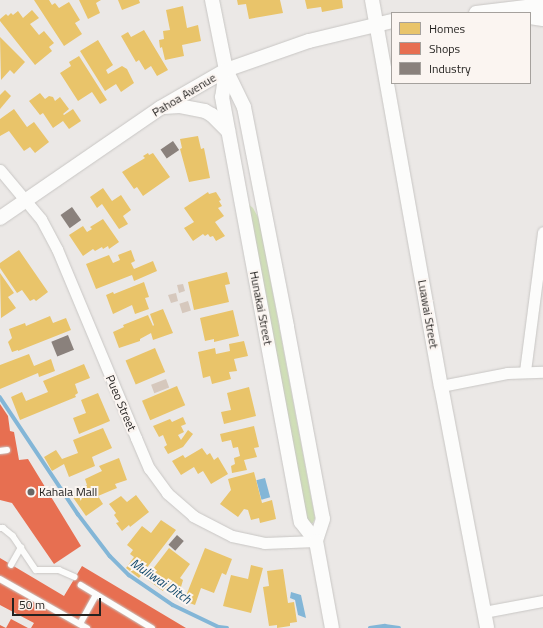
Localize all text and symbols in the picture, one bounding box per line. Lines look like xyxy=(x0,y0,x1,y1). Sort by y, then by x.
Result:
legend xyxy=(391,12,531,84)
text: Homes xyxy=(429,19,465,38)
text: Shops xyxy=(429,39,460,58)
text: Industry xyxy=(429,59,471,78)
street label: Pahoa Avenue xyxy=(149,70,219,120)
street label: Hunakai Street xyxy=(247,270,275,346)
street label: Luawai Street xyxy=(415,279,441,349)
street label: Pueo Street xyxy=(103,373,139,433)
place label: Kahala Mall xyxy=(39,485,97,499)
marker: Kahala Mall xyxy=(26,487,36,497)
water label: Muliwai Ditch xyxy=(128,555,194,607)
scale bar xyxy=(14,590,103,616)
text: 50 m xyxy=(19,595,45,614)

